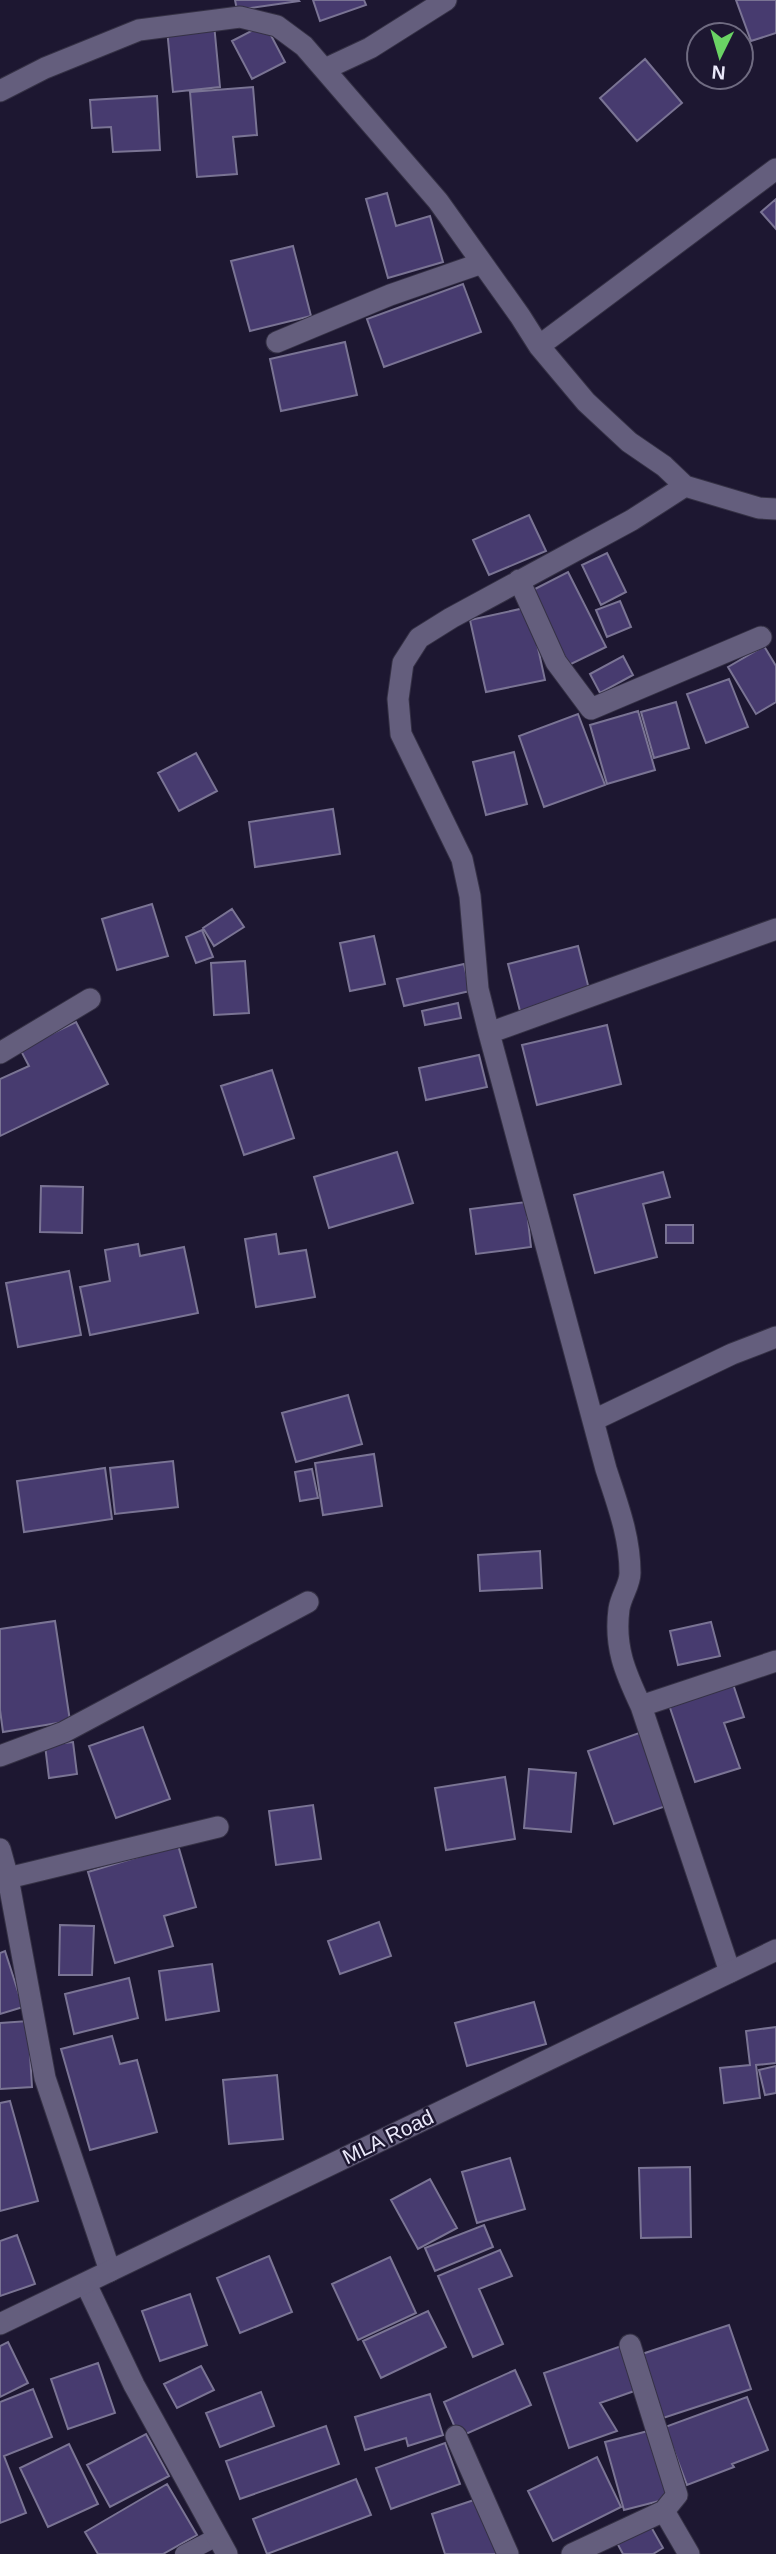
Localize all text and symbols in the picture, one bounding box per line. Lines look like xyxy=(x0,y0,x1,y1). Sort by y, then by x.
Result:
north arrow xyxy=(685,21,755,91)
text: N xyxy=(711,61,726,83)
street label: MLA Road xyxy=(339,2105,437,2168)

